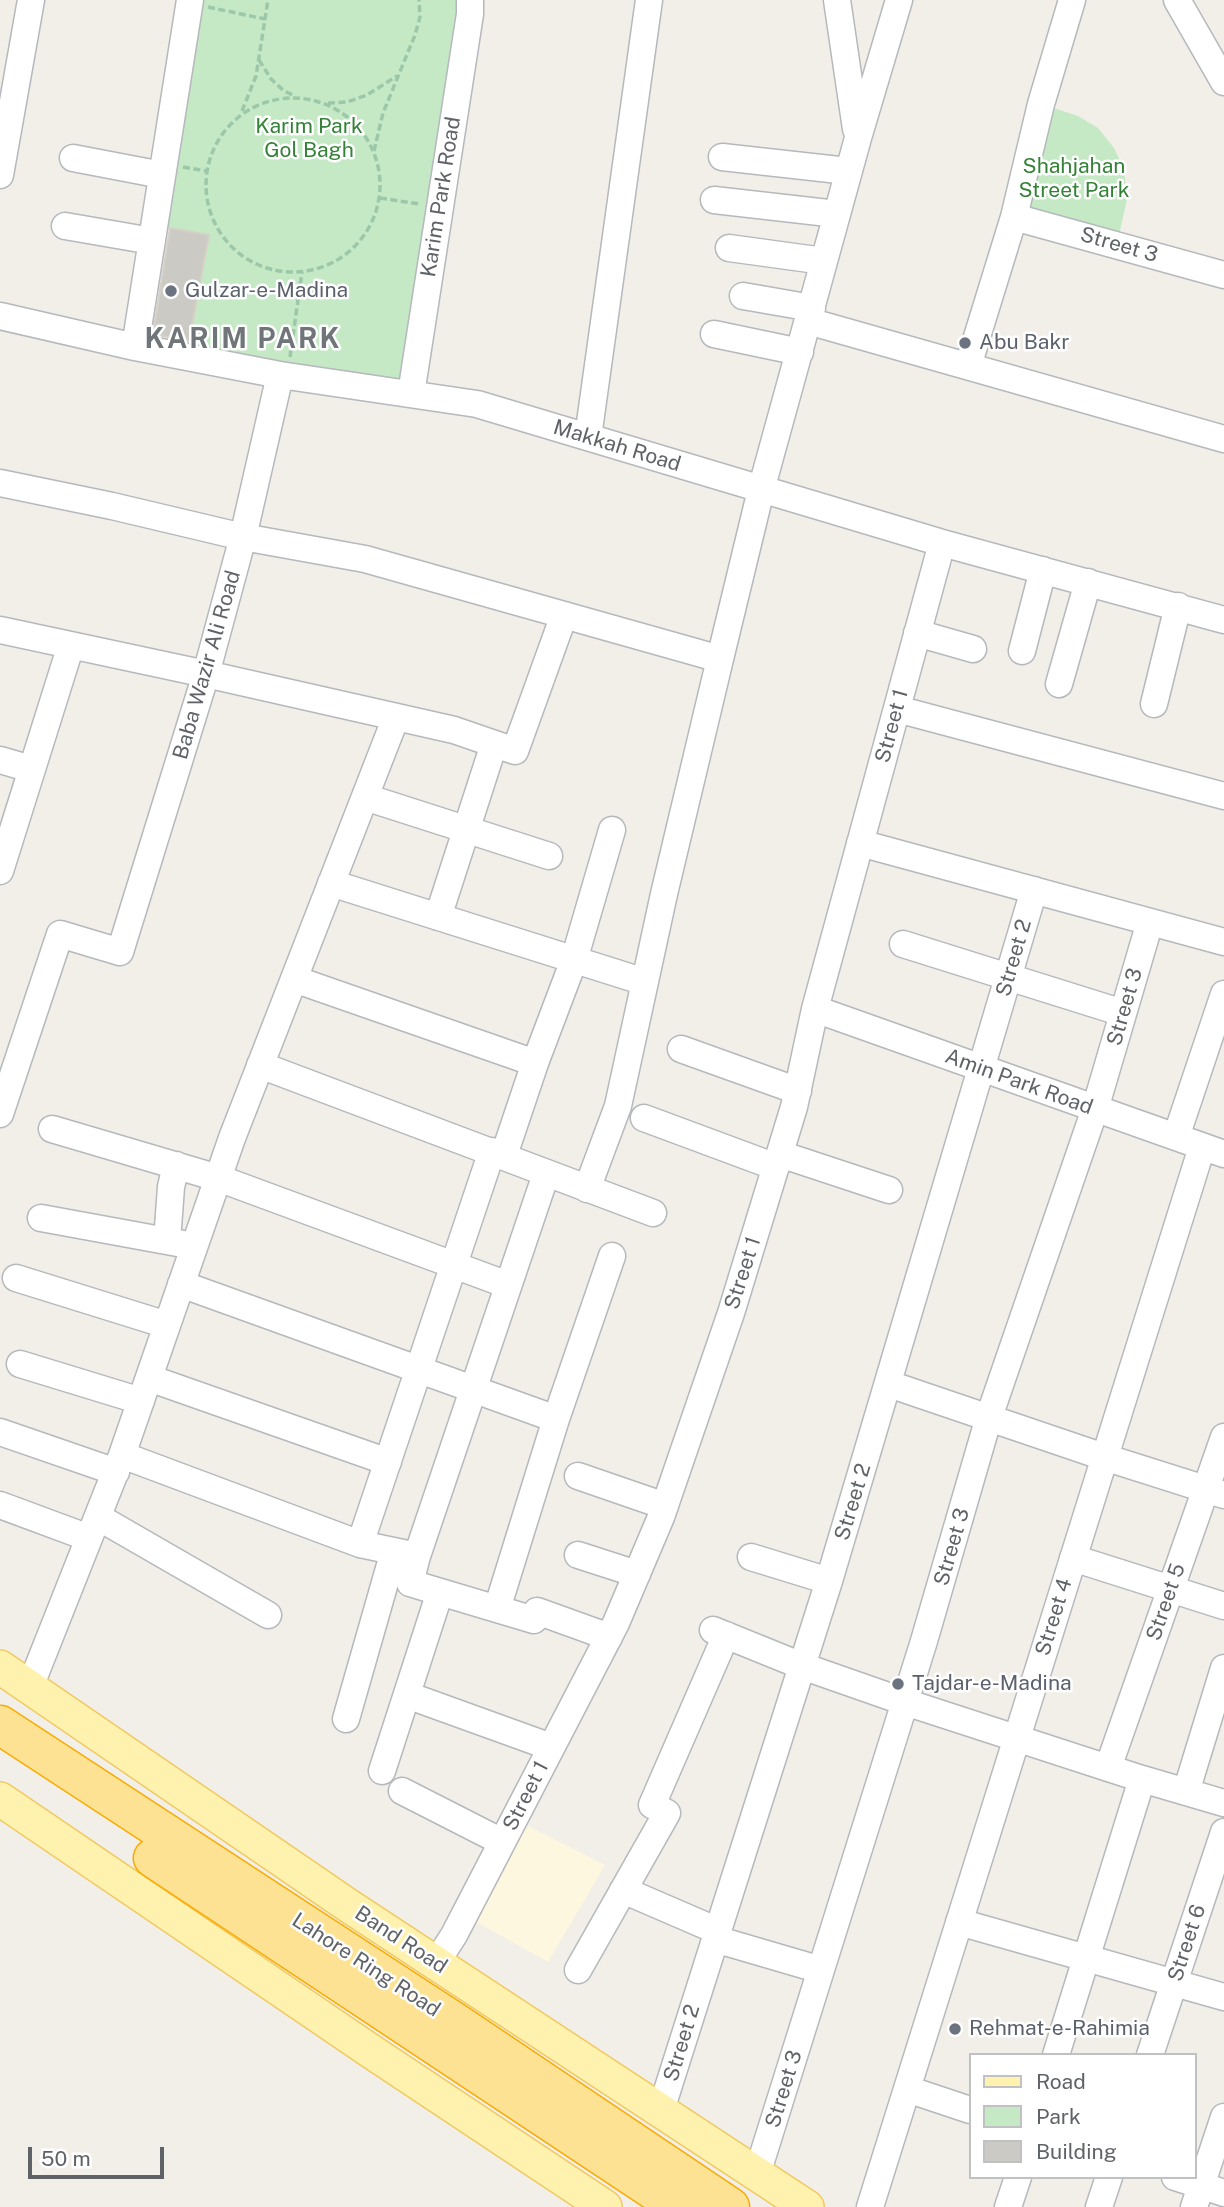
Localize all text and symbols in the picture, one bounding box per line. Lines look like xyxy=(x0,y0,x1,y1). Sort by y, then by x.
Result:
park label: Karim Park Gol Bagh xyxy=(255,114,363,164)
street label: Karim Park Road xyxy=(416,115,466,279)
park label: Shahjahan Street Park xyxy=(1018,154,1130,204)
street label: Street 3 xyxy=(1077,222,1161,268)
place label: Gulzar-e-Madina xyxy=(185,278,348,304)
marker: Gulzar-e-Madina xyxy=(163,283,179,299)
district label: KARIM PARK xyxy=(146,322,340,356)
place label: Abu Bakr xyxy=(979,330,1069,356)
marker: Abu Bakr xyxy=(957,335,973,351)
street label: Makkah Road xyxy=(550,415,684,477)
street label: Baba Wazir Ali Road xyxy=(168,568,246,762)
street label: Street 1 xyxy=(870,687,914,765)
street label: Street 2 xyxy=(991,917,1037,999)
street label: Street 3 xyxy=(1102,965,1148,1049)
street label: Amin Park Road xyxy=(942,1044,1096,1120)
street label: Street 1 xyxy=(719,1233,767,1313)
street label: Street 2 xyxy=(829,1461,877,1543)
street label: Street 3 xyxy=(929,1505,975,1589)
street label: Street 5 xyxy=(1141,1560,1191,1644)
street label: Street 4 xyxy=(1030,1575,1078,1659)
place label: Tajdar-e-Madina xyxy=(912,1671,1072,1697)
marker: Tajdar-e-Madina xyxy=(890,1676,906,1692)
street label: Street 1 xyxy=(498,1757,554,1835)
street label: Band Road xyxy=(350,1901,452,1979)
street label: Street 6 xyxy=(1163,1901,1211,1985)
street label: Lahore Ring Road xyxy=(287,1908,445,2022)
street label: Street 2 xyxy=(658,2002,706,2084)
place label: Rehmat-e-Rahimia xyxy=(969,2016,1150,2042)
marker: Rehmat-e-Rahimia xyxy=(947,2021,963,2037)
street label: Street 3 xyxy=(760,2047,808,2131)
legend xyxy=(968,2053,1196,2179)
text: Road xyxy=(1036,2069,1086,2094)
text: Park xyxy=(1036,2104,1081,2129)
scale bar xyxy=(32,2134,168,2178)
text: Building xyxy=(1036,2139,1117,2164)
text: 50 m xyxy=(41,2146,91,2171)

